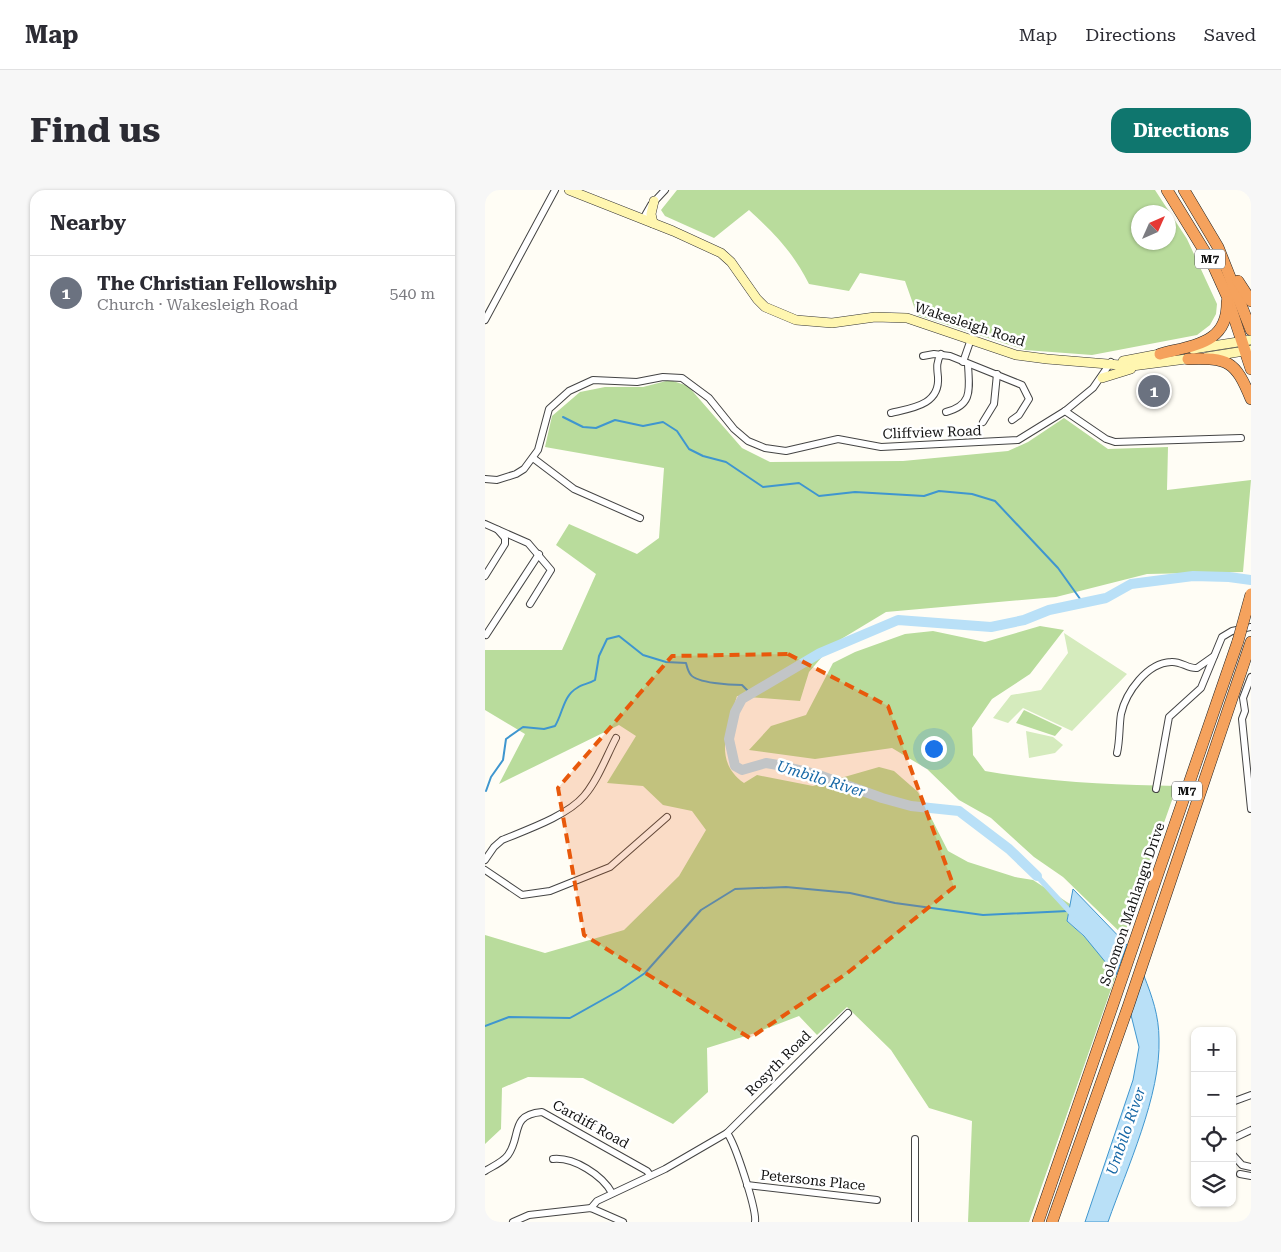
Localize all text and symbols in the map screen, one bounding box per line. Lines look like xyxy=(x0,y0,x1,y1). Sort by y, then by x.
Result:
text: Map xyxy=(25,21,79,49)
text: Map xyxy=(1019,24,1057,45)
text: Directions xyxy=(1085,24,1176,45)
text: Saved xyxy=(1204,24,1256,45)
button: Directions xyxy=(1111,108,1251,153)
text: Find us xyxy=(30,110,160,151)
north arrow xyxy=(1131,205,1176,250)
text: Nearby xyxy=(50,211,126,235)
road number: M7 xyxy=(1195,250,1225,268)
text: The Christian Fellowship xyxy=(97,272,337,295)
text: 1 xyxy=(62,284,70,303)
text: 540 m xyxy=(389,284,435,303)
text: Church · Wakesleigh Road xyxy=(97,295,298,314)
street label: Wakesleigh Road xyxy=(913,299,1027,349)
pin: 1 xyxy=(1138,372,1170,410)
street label: Cliffview Road xyxy=(882,422,982,442)
your location xyxy=(921,736,947,762)
water label: Umbilo River xyxy=(774,757,868,801)
road number: M7 xyxy=(1172,782,1202,800)
street label: Solomon Mahlangu Drive xyxy=(1096,820,1168,988)
street label: Rosyth Road xyxy=(742,1027,814,1099)
map controls xyxy=(1191,1027,1236,1207)
button: + xyxy=(1191,1027,1236,1072)
button: − xyxy=(1191,1072,1236,1117)
water label: Umbilo River xyxy=(1103,1084,1150,1177)
street label: Cardiff Road xyxy=(550,1096,632,1152)
button: locate xyxy=(1191,1117,1236,1162)
button: layers xyxy=(1191,1162,1236,1207)
street label: Petersons Place xyxy=(760,1167,867,1194)

